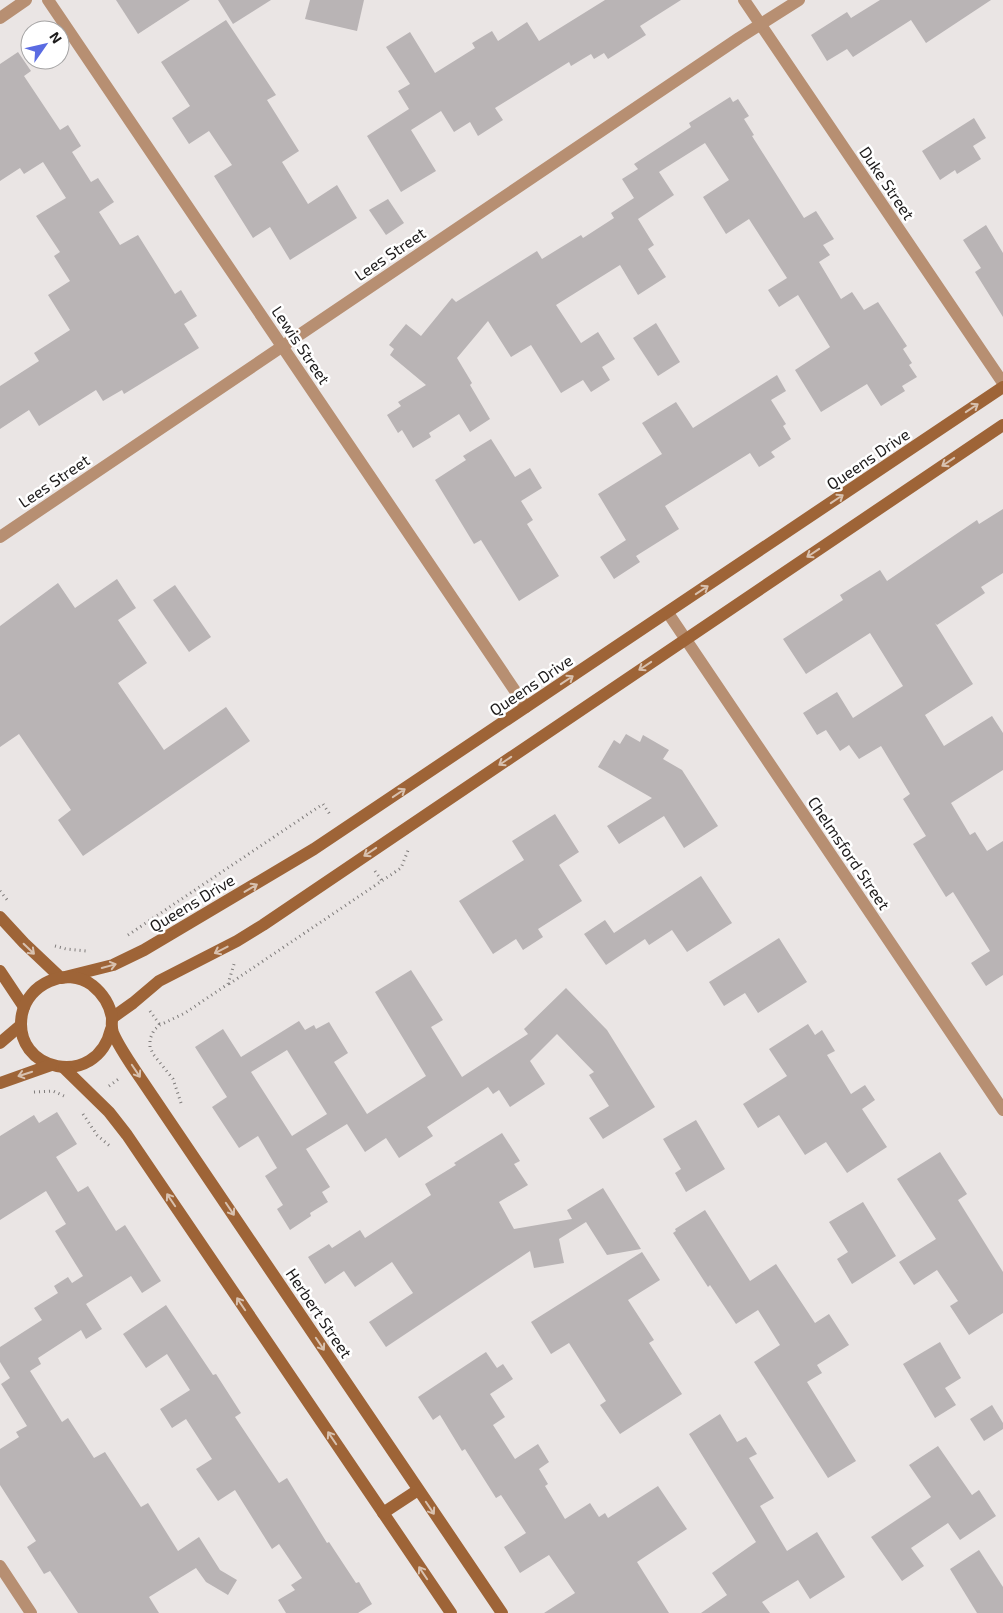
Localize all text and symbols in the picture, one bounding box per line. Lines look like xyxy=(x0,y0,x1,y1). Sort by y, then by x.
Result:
north arrow xyxy=(20,20,70,70)
text: N xyxy=(46,29,66,46)
street label: Duke Street xyxy=(856,142,919,223)
street label: Lees Street xyxy=(351,223,429,284)
street label: Lewis Street xyxy=(268,302,334,387)
one-way arrow xyxy=(965,403,979,414)
street label: Queens Drive xyxy=(823,424,913,494)
street label: Lees Street xyxy=(15,450,93,511)
one-way arrow xyxy=(941,457,955,467)
one-way arrow xyxy=(830,494,844,504)
one-way arrow xyxy=(807,548,821,558)
one-way arrow xyxy=(695,585,709,595)
street label: Queens Drive xyxy=(486,650,576,720)
one-way arrow xyxy=(638,661,652,671)
one-way arrow xyxy=(560,675,574,685)
one-way arrow xyxy=(498,756,512,766)
one-way arrow xyxy=(391,788,405,798)
street label: Chelmsford Street xyxy=(805,793,894,913)
one-way arrow xyxy=(364,847,378,857)
street label: Queens Drive xyxy=(146,870,238,936)
one-way arrow xyxy=(243,882,257,892)
one-way arrow xyxy=(23,942,35,954)
one-way arrow xyxy=(214,946,229,955)
one-way arrow xyxy=(100,960,116,970)
one-way arrow xyxy=(131,1064,141,1078)
one-way arrow xyxy=(18,1069,34,1079)
one-way arrow xyxy=(166,1194,176,1208)
one-way arrow xyxy=(225,1201,235,1215)
street label: Herbert Street xyxy=(282,1264,356,1361)
one-way arrow xyxy=(236,1297,246,1311)
one-way arrow xyxy=(316,1336,326,1350)
one-way arrow xyxy=(327,1431,337,1445)
one-way arrow xyxy=(425,1501,435,1515)
one-way arrow xyxy=(418,1566,428,1580)

